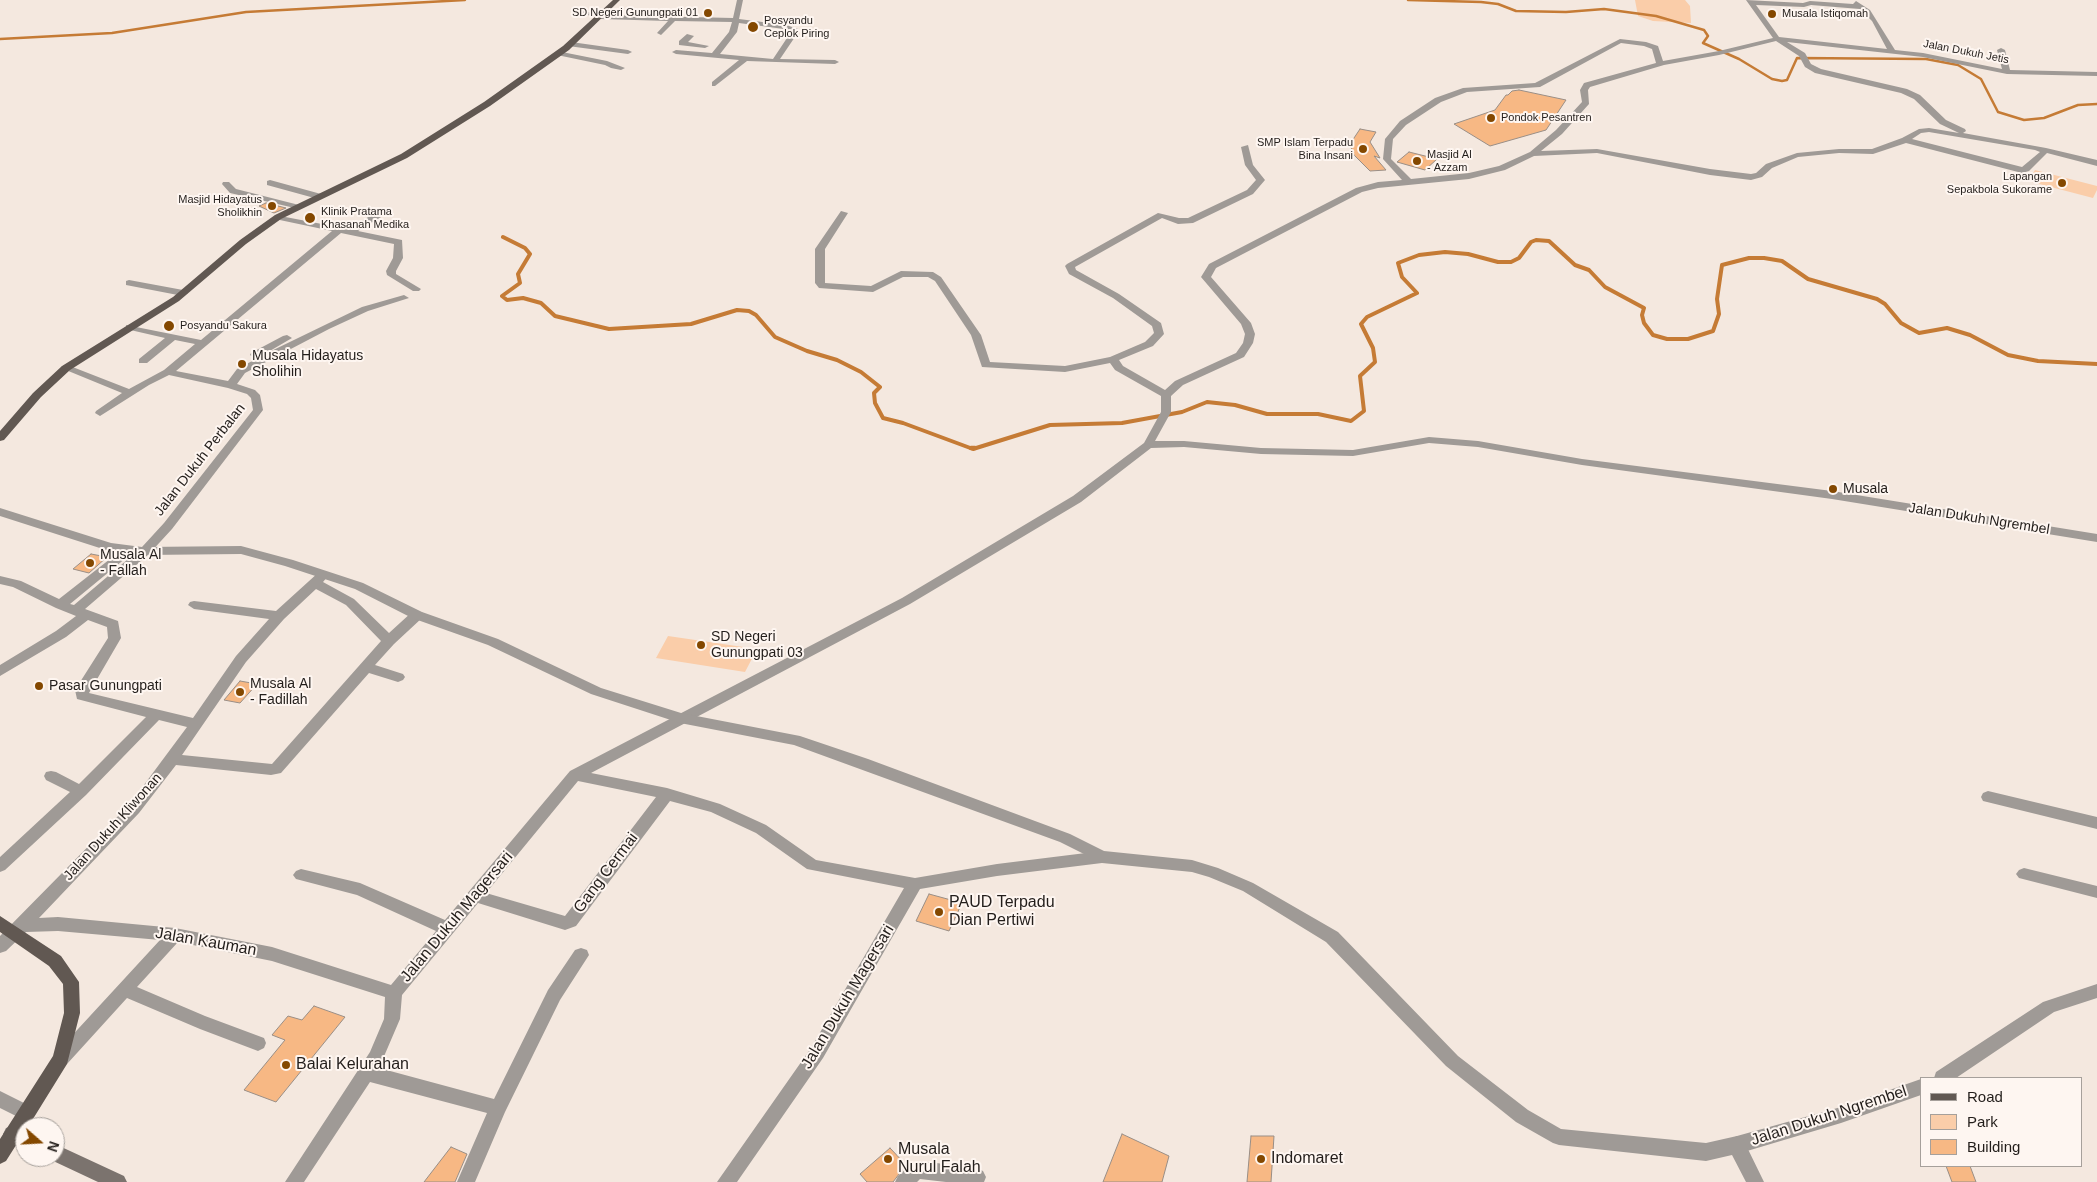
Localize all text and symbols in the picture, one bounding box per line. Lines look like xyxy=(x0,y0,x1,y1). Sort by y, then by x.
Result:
place label: SD Negeri Gunungpati 01 xyxy=(572,6,698,20)
marker: SD Negeri Gunungpati 01 xyxy=(702,7,714,19)
place label: Musala Istiqomah xyxy=(1782,7,1868,21)
marker: Musala Istiqomah xyxy=(1766,8,1778,20)
place label: Posyandu Ceplok Piring xyxy=(764,14,829,40)
marker: Posyandu Ceplok Piring xyxy=(746,20,760,34)
street label: Jalan Dukuh Jetis xyxy=(1922,37,2010,67)
place label: Pondok Pesantren xyxy=(1501,111,1592,125)
marker: Pondok Pesantren xyxy=(1485,112,1497,124)
place label: SMP Islam Terpadu Bina Insani xyxy=(1257,136,1353,162)
marker: SMP Islam Terpadu Bina Insani xyxy=(1357,143,1369,155)
place label: Masjid Al - Azzam xyxy=(1427,148,1472,174)
marker: Masjid Al - Azzam xyxy=(1411,155,1423,167)
place label: Lapangan Sepakbola Sukorame xyxy=(1947,170,2052,196)
marker: Lapangan Sepakbola Sukorame xyxy=(2056,177,2068,189)
place label: Masjid Hidayatus Sholikhin xyxy=(178,193,262,219)
marker: Masjid Hidayatus Sholikhin xyxy=(266,200,278,212)
place label: Klinik Pratama Khasanah Medika xyxy=(321,205,409,231)
marker: Klinik Pratama Khasanah Medika xyxy=(303,211,317,225)
marker: Posyandu Sakura xyxy=(162,319,176,333)
place label: Posyandu Sakura xyxy=(180,319,267,333)
place label: Musala Hidayatus Sholihin xyxy=(252,348,363,381)
marker: Musala Hidayatus Sholihin xyxy=(236,358,248,370)
street label: Jalan Dukuh Perbalan xyxy=(151,401,249,519)
place label: Musala xyxy=(1843,481,1888,497)
marker: Musala xyxy=(1827,483,1839,495)
street label: Jalan Dukuh Ngrembel xyxy=(1907,500,2051,538)
place label: Musala Al - Fallah xyxy=(100,547,161,580)
marker: Musala Al - Fallah xyxy=(84,557,96,569)
place label: SD Negeri Gunungpati 03 xyxy=(711,629,803,662)
marker: SD Negeri Gunungpati 03 xyxy=(695,639,707,651)
place label: Musala Al - Fadillah xyxy=(250,676,311,709)
place label: Pasar Gunungpati xyxy=(49,678,162,694)
marker: Pasar Gunungpati xyxy=(33,680,45,692)
marker: Musala Al - Fadillah xyxy=(234,686,246,698)
street label: Jalan Dukuh Kliwonan xyxy=(60,770,166,884)
street label: Gang Cermai xyxy=(570,829,642,917)
street label: Jalan Dukuh Magersari xyxy=(397,848,517,986)
place label: PAUD Terpadu Dian Pertiwi xyxy=(949,893,1055,931)
marker: PAUD Terpadu Dian Pertiwi xyxy=(933,906,945,918)
street label: Jalan Dukuh Magersari xyxy=(797,922,899,1072)
street label: Jalan Kauman xyxy=(154,924,258,960)
place label: Balai Kelurahan xyxy=(296,1055,409,1075)
marker: Balai Kelurahan xyxy=(280,1059,292,1071)
legend xyxy=(1920,1077,2082,1167)
street label: Jalan Dukuh Ngrembel xyxy=(1749,1082,1909,1150)
text: Road xyxy=(1967,1088,2003,1105)
text: Park xyxy=(1967,1113,1998,1130)
north arrow xyxy=(15,1117,65,1167)
text: Building xyxy=(1967,1138,2020,1155)
text: N xyxy=(44,1139,62,1154)
place label: Musala Nurul Falah xyxy=(898,1140,981,1178)
place label: Indomaret xyxy=(1271,1149,1343,1169)
marker: Musala Nurul Falah xyxy=(882,1153,894,1165)
marker: Indomaret xyxy=(1255,1153,1267,1165)

